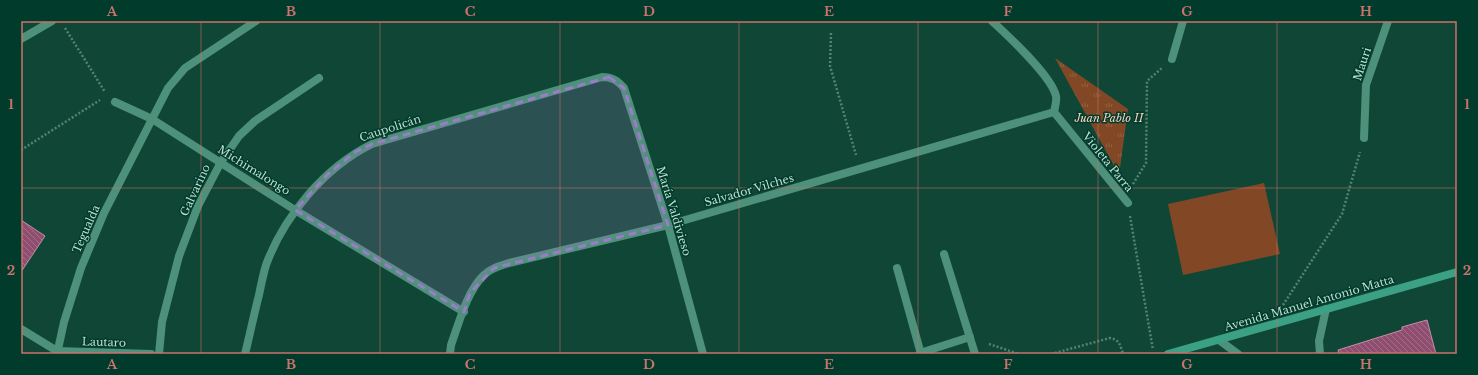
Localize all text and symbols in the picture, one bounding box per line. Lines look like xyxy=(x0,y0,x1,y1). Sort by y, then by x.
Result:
text: A xyxy=(106,3,118,20)
text: B xyxy=(286,3,296,20)
text: C xyxy=(465,3,476,20)
text: D xyxy=(643,3,655,20)
text: E xyxy=(824,3,834,20)
text: F xyxy=(1004,3,1013,20)
text: G xyxy=(1181,3,1193,20)
text: H xyxy=(1360,3,1372,20)
street label: Mauri xyxy=(1350,45,1374,83)
text: 1 xyxy=(8,96,14,113)
text: 1 xyxy=(1464,96,1470,113)
street label: Caupolicán xyxy=(357,111,423,145)
park label: Juan Pablo II xyxy=(1074,111,1145,125)
street label: Violeta Parra xyxy=(1079,129,1137,195)
street label: Michimalongo xyxy=(215,142,293,198)
street label: Galvarino xyxy=(177,162,213,218)
street label: María Valdivieso xyxy=(654,164,694,258)
street label: Salvador Vilches xyxy=(703,171,795,209)
street label: Tegualda xyxy=(69,202,103,255)
text: 2 xyxy=(7,262,15,279)
text: 2 xyxy=(1463,262,1471,279)
street label: Avenida Manuel Antonio Matta xyxy=(1222,272,1396,334)
street label: Lautaro xyxy=(82,334,126,350)
text: A xyxy=(106,356,118,373)
text: B xyxy=(286,356,296,373)
text: C xyxy=(465,356,476,373)
text: D xyxy=(643,356,655,373)
text: E xyxy=(824,356,834,373)
text: F xyxy=(1004,356,1013,373)
text: G xyxy=(1181,356,1193,373)
text: H xyxy=(1360,356,1372,373)

